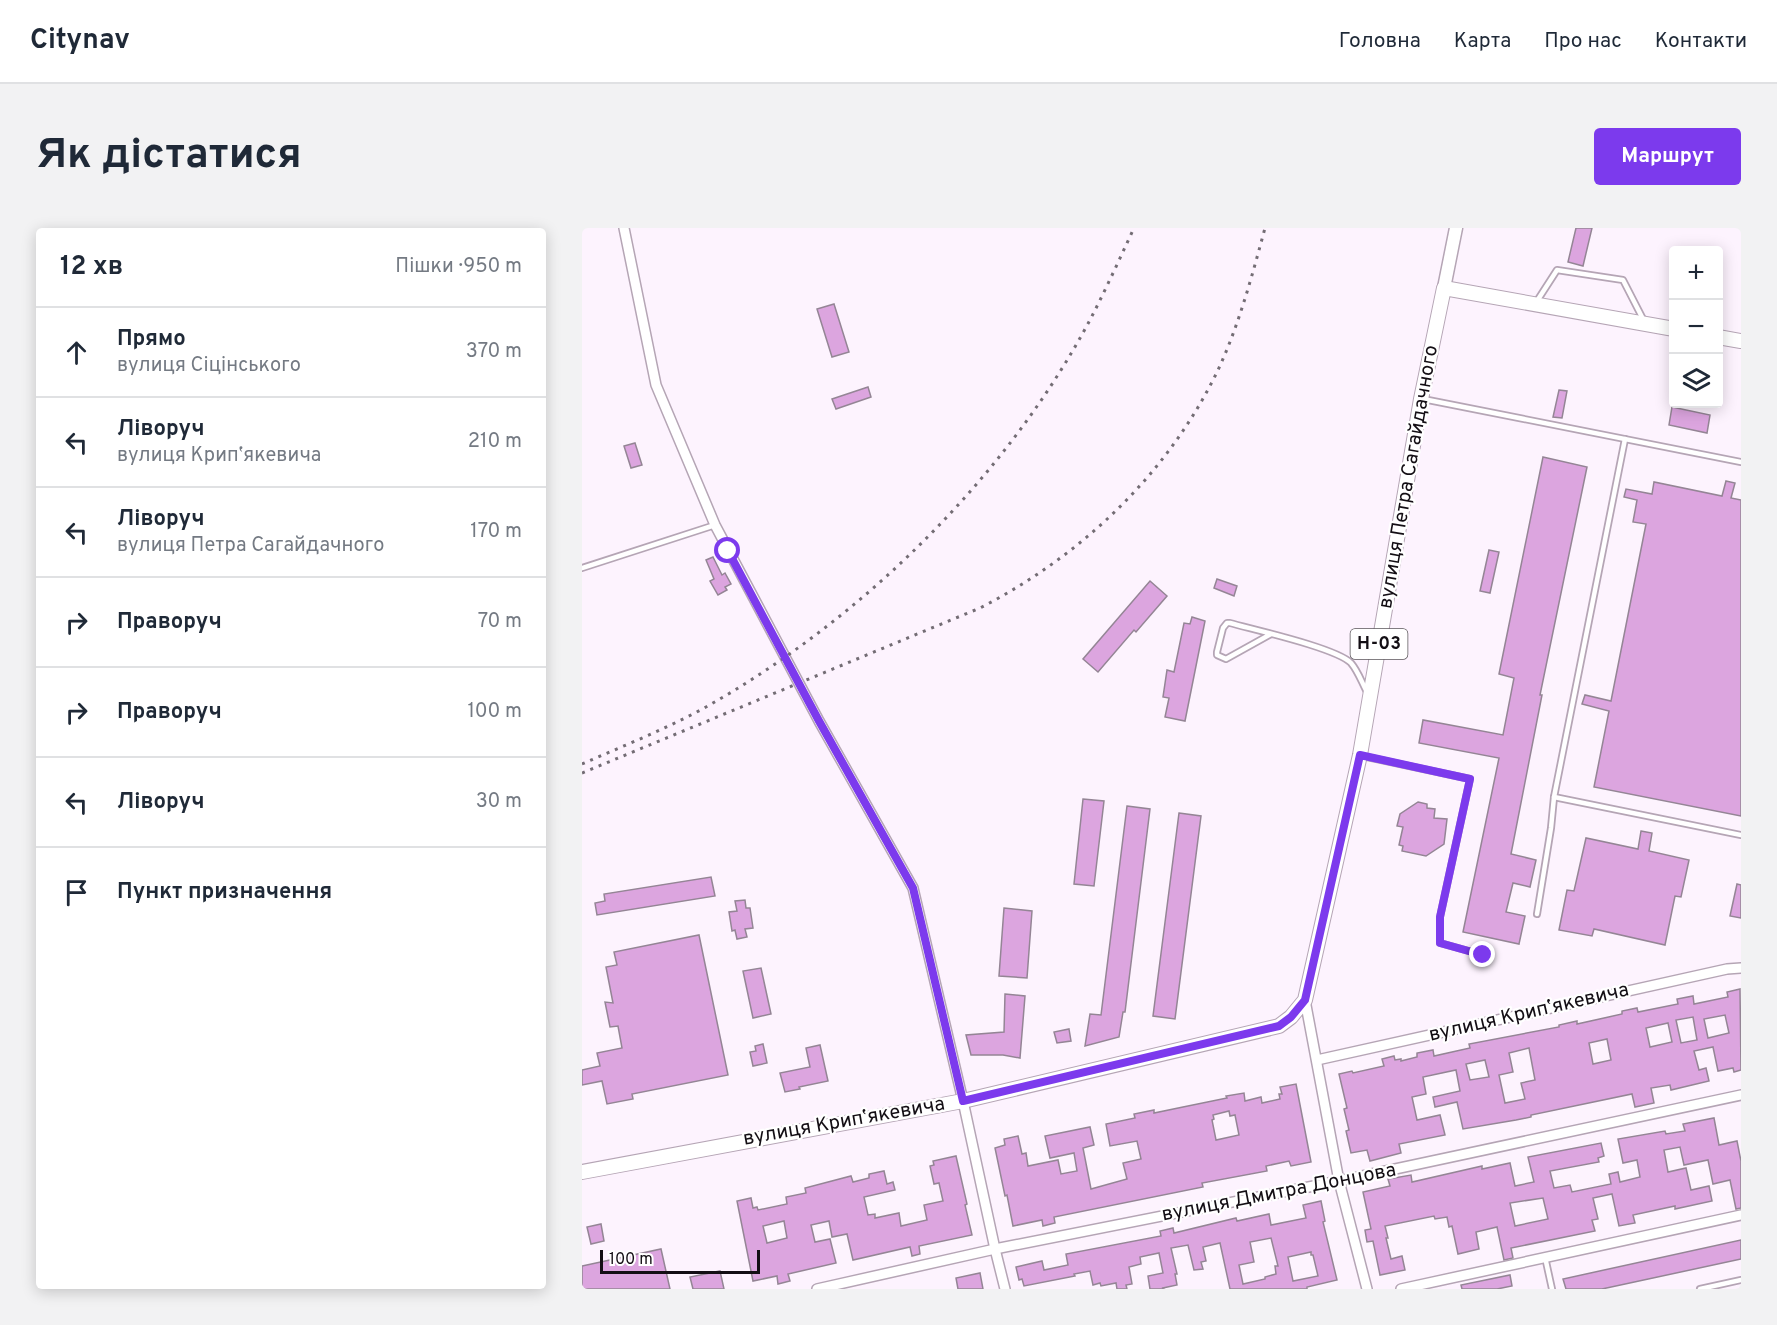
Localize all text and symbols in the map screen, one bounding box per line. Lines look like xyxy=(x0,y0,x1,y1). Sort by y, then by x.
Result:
text: Citynav xyxy=(30,23,130,59)
text: Головна xyxy=(1339,28,1421,55)
text: Карта xyxy=(1454,28,1511,55)
text: Про нас xyxy=(1544,28,1622,55)
text: Контакти xyxy=(1655,28,1747,55)
button: Маршрут xyxy=(1594,128,1741,185)
text: Як дістатися xyxy=(36,130,302,183)
map controls xyxy=(1669,246,1723,408)
button: + xyxy=(1669,246,1723,300)
text: 12 хв xyxy=(60,251,123,284)
text: Пішки · 950 m xyxy=(395,254,522,280)
button: − xyxy=(1669,300,1723,354)
text: Прямо xyxy=(117,326,186,353)
icon: ahead xyxy=(60,336,93,369)
text: 370 m xyxy=(466,339,522,365)
street label: вулиця Петра Сагайдачного xyxy=(1373,343,1445,611)
text: вулиця Сіцінського xyxy=(117,353,301,379)
button: layers xyxy=(1669,354,1723,408)
text: Ліворуч xyxy=(117,416,205,443)
icon: left xyxy=(60,426,93,459)
text: 210 m xyxy=(468,429,522,455)
text: вулиця Крипʼякевича xyxy=(117,443,321,469)
text: Ліворуч xyxy=(117,506,205,533)
icon: left xyxy=(60,516,93,549)
text: 170 m xyxy=(470,519,522,545)
text: вулиця Петра Сагайдачного xyxy=(117,533,384,559)
route start xyxy=(714,537,740,563)
icon: right xyxy=(60,606,93,639)
text: Праворуч xyxy=(117,609,222,636)
text: 70 m xyxy=(478,609,522,635)
road number: Н-03 xyxy=(1350,629,1408,659)
icon: right xyxy=(60,696,93,729)
text: Праворуч xyxy=(117,699,222,726)
text: 100 m xyxy=(467,699,522,725)
icon: left xyxy=(60,786,93,819)
text: Ліворуч xyxy=(117,789,205,816)
text: 30 m xyxy=(476,789,522,815)
icon: arrive xyxy=(60,876,93,909)
text: Пункт призначення xyxy=(117,879,332,906)
route end xyxy=(1469,941,1495,967)
street label: вулиця Крипʼякевича xyxy=(1426,977,1632,1049)
street label: вулиця Крипʼякевича xyxy=(741,1091,947,1153)
street label: вулиця Дмитра Донцова xyxy=(1160,1158,1398,1228)
scale bar xyxy=(600,1247,760,1274)
text: 100 m xyxy=(609,1250,653,1270)

